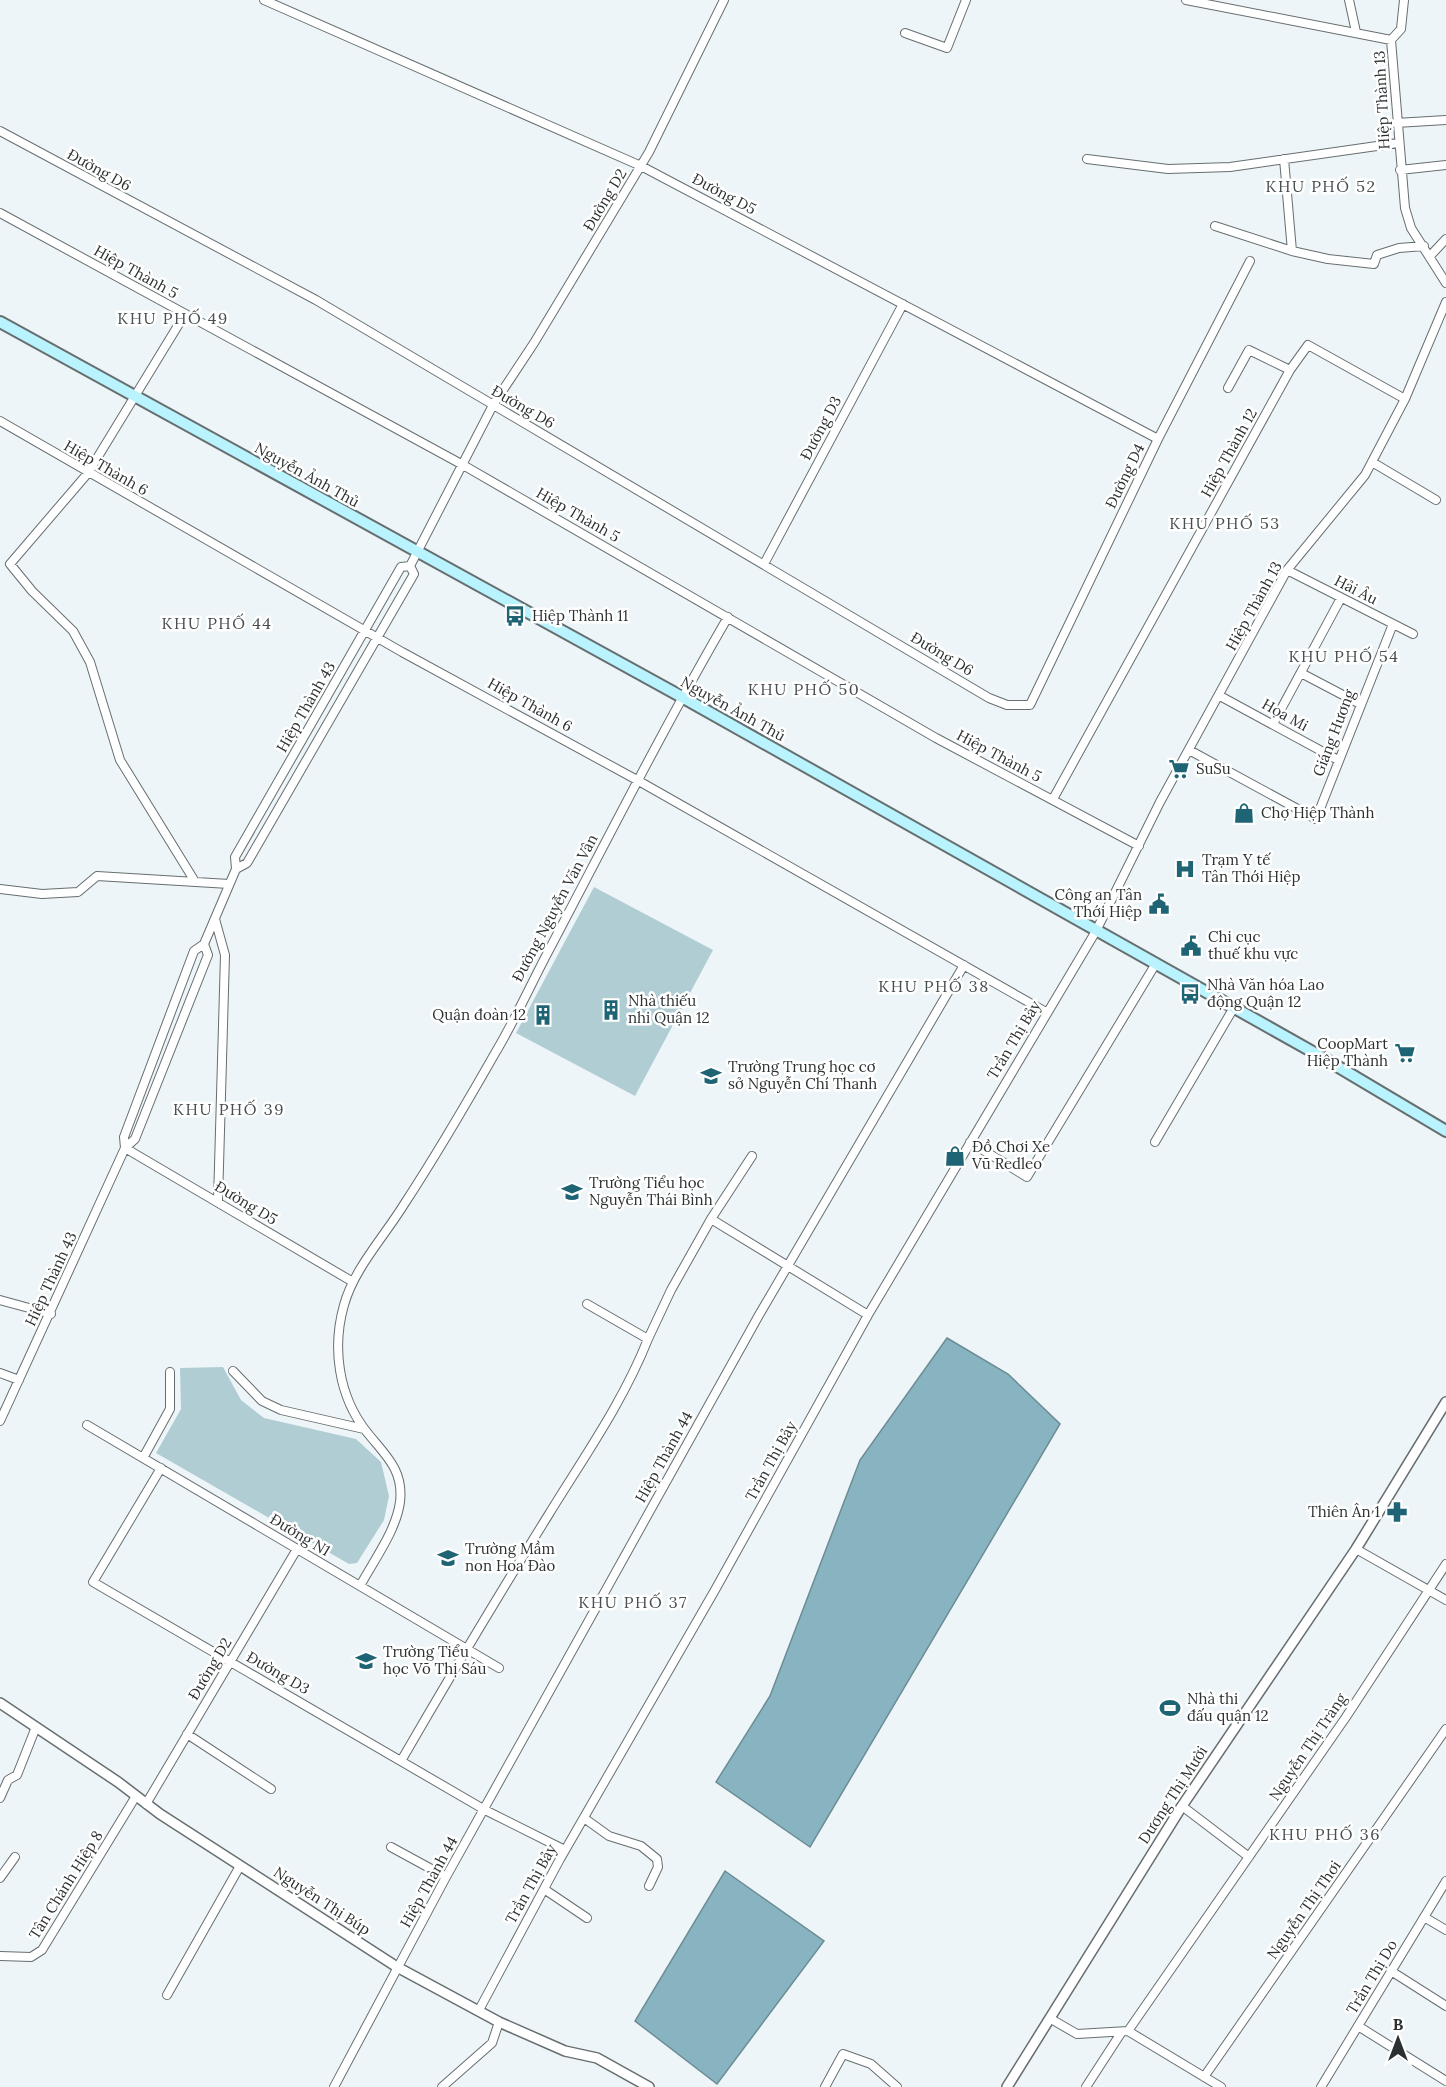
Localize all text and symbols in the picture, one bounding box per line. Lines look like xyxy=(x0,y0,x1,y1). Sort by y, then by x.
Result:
street label: Hiệp Thành 13 xyxy=(1369,50,1394,150)
street label: Đường D6 xyxy=(64,144,135,195)
street label: Đường D2 xyxy=(579,165,631,234)
street label: Đường D5 xyxy=(689,169,759,218)
district label: KHU PHỐ 52 xyxy=(1266,176,1376,196)
street label: Hiệp Thành 5 xyxy=(91,241,182,303)
district label: KHU PHỐ 49 xyxy=(117,308,229,328)
street label: Đường D6 xyxy=(488,381,558,432)
street label: Đường D3 xyxy=(796,392,845,463)
street label: Hiệp Thành 12 xyxy=(1196,405,1261,501)
street label: Hiệp Thành 6 xyxy=(61,436,152,499)
street label: Nguyễn Ảnh Thủ xyxy=(252,438,363,511)
street label: Đường D4 xyxy=(1101,440,1148,511)
street label: Hiệp Thành 5 xyxy=(533,483,623,546)
district label: KHU PHỐ 53 xyxy=(1169,513,1281,533)
street label: Hiệp Thành 13 xyxy=(1221,558,1286,654)
street label: Hải Âu xyxy=(1331,571,1381,608)
bus stop icon: Hiệp Thành 11 xyxy=(503,604,527,628)
place label: Hiệp Thành 11 xyxy=(532,606,628,625)
district label: KHU PHỐ 44 xyxy=(161,613,273,633)
street label: Đường D6 xyxy=(907,627,977,680)
district label: KHU PHỐ 54 xyxy=(1288,646,1400,666)
street label: Hiệp Thành 43 xyxy=(272,658,339,756)
street label: Nguyễn Ảnh Thủ xyxy=(678,672,789,745)
street label: Hiệp Thành 6 xyxy=(485,673,576,736)
district label: KHU PHỐ 50 xyxy=(748,679,860,699)
street label: Giáng Hương xyxy=(1308,686,1359,779)
street label: Họa Mi xyxy=(1259,694,1312,735)
street label: Hiệp Thành 5 xyxy=(954,725,1045,786)
supermarket icon: SuSu xyxy=(1167,757,1191,781)
place label: SuSu xyxy=(1196,759,1231,778)
shop icon: Chợ Hiệp Thành xyxy=(1232,801,1256,825)
place label: Chợ Hiệp Thành xyxy=(1261,803,1374,822)
street label: Đường Nguyễn Văn Vân xyxy=(508,831,602,985)
place label: Trạm Y tế Tân Thới Hiệp xyxy=(1202,850,1300,886)
hospital icon: Trạm Y tế Tân Thới Hiệp xyxy=(1173,857,1197,881)
place label: Công an Tân Thới Hiệp xyxy=(1055,885,1142,921)
public building icon: Công an Tân Thới Hiệp xyxy=(1147,892,1171,916)
place label: Chi cục thuế khu vực xyxy=(1208,927,1298,963)
public building icon: Chi cục thuế khu vực xyxy=(1179,934,1203,958)
place label: Nhà Văn hóa Lao động Quận 12 xyxy=(1207,975,1325,1011)
district label: KHU PHỐ 38 xyxy=(878,976,990,996)
bus stop icon: Nhà Văn hóa Lao động Quận 12 xyxy=(1178,982,1202,1006)
place label: Nhà thiếu nhi Quận 12 xyxy=(628,991,709,1027)
street label: Trần Thị Bảy xyxy=(983,997,1045,1083)
building icon: Nhà thiếu nhi Quận 12 xyxy=(599,998,623,1022)
building icon: Quận đoàn 12 xyxy=(531,1003,555,1027)
place label: Quận đoàn 12 xyxy=(432,1005,526,1024)
place label: CoopMart Hiệp Thành xyxy=(1307,1034,1388,1070)
supermarket icon: CoopMart Hiệp Thành xyxy=(1393,1041,1417,1065)
place label: Trường Trung học cơ sở Nguyễn Chí Thanh xyxy=(728,1057,877,1093)
school or university icon: Trường Trung học cơ sở Nguyễn Chí Thanh xyxy=(699,1064,723,1088)
district label: KHU PHỐ 39 xyxy=(173,1099,285,1119)
place label: Đồ Chơi Xe Vũ Redleo xyxy=(971,1137,1050,1173)
shop icon: Đồ Chơi Xe Vũ Redleo xyxy=(943,1144,967,1168)
place label: Trường Tiểu học Nguyễn Thái Bình xyxy=(589,1173,713,1209)
street label: Đường D5 xyxy=(212,1177,281,1229)
school or university icon: Trường Tiểu học Nguyễn Thái Bình xyxy=(560,1180,584,1204)
street label: Hiệp Thành 43 xyxy=(20,1229,81,1329)
street label: Hiệp Thành 44 xyxy=(631,1408,696,1506)
street label: Trần Thị Bảy xyxy=(741,1417,800,1504)
pharmacy icon: Thiên Ân 1 xyxy=(1385,1500,1409,1524)
place label: Thiên Ân 1 xyxy=(1308,1502,1380,1521)
street label: Đường N1 xyxy=(267,1509,334,1560)
place label: Trường Mầm non Hoa Đào xyxy=(465,1539,556,1575)
school or university icon: Trường Mầm non Hoa Đào xyxy=(436,1546,460,1570)
district label: KHU PHỐ 37 xyxy=(578,1592,688,1612)
street label: Đường D2 xyxy=(184,1634,236,1703)
place label: Trường Tiểu học Võ Thị Sáu xyxy=(383,1642,487,1678)
street label: Đường D3 xyxy=(243,1647,313,1698)
school or university icon: Trường Tiểu học Võ Thị Sáu xyxy=(354,1649,378,1673)
place label: Nhà thi đấu quận 12 xyxy=(1187,1689,1269,1725)
street label: Nguyễn Thị Tràng xyxy=(1265,1689,1351,1804)
sports icon: Nhà thi đấu quận 12 xyxy=(1158,1696,1182,1720)
street label: Dương Thị Mười xyxy=(1134,1742,1211,1847)
district label: KHU PHỐ 36 xyxy=(1269,1824,1381,1844)
street label: Tân Chánh Hiệp 8 xyxy=(25,1827,107,1943)
street label: Hiệp Thành 44 xyxy=(396,1833,461,1931)
street label: Trần Thị Bảy xyxy=(501,1840,560,1927)
street label: Nguyễn Thị Thơi xyxy=(1263,1857,1345,1963)
street label: Nguyễn Thị Búp xyxy=(270,1862,374,1939)
street label: Trần Thị Do xyxy=(1342,1936,1401,2017)
north arrow xyxy=(1368,2009,1428,2069)
text: B xyxy=(1393,2014,1404,2034)

